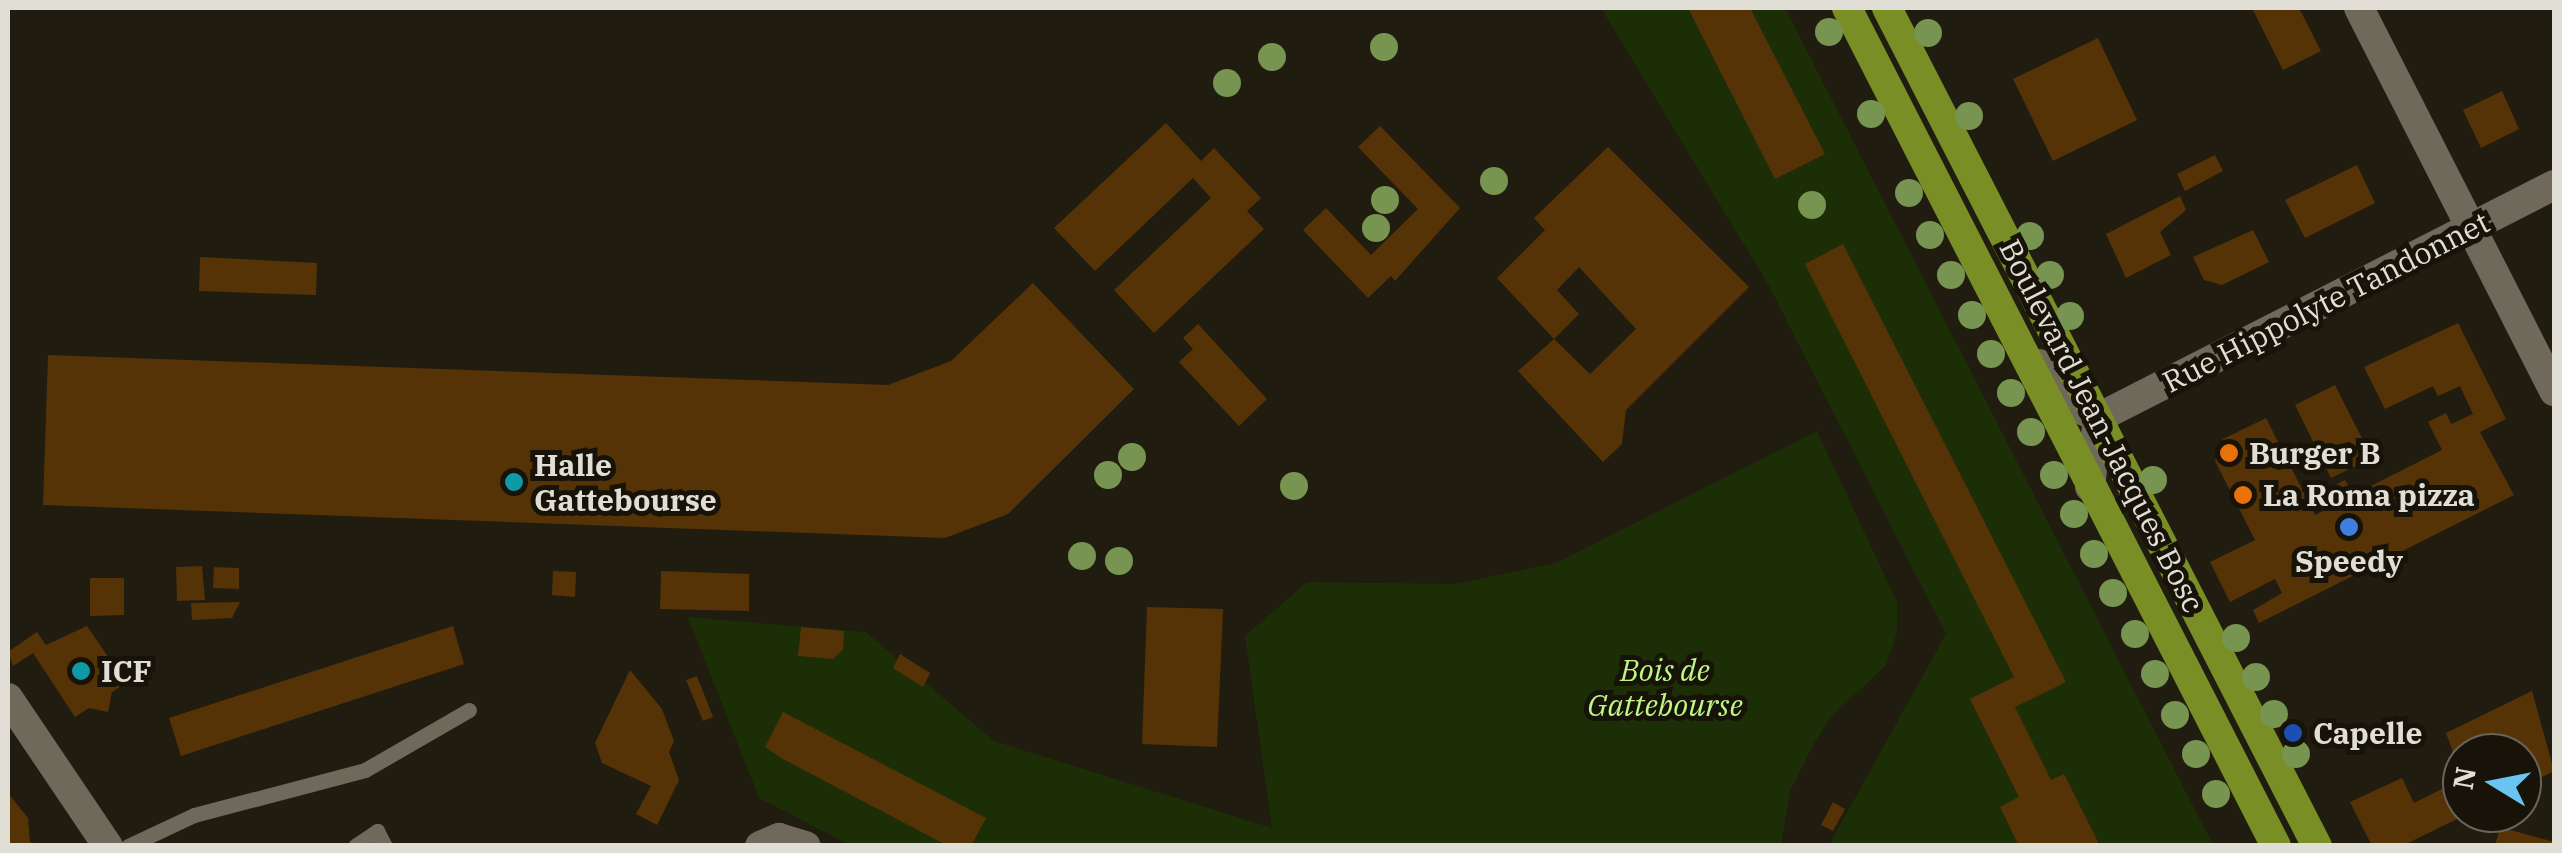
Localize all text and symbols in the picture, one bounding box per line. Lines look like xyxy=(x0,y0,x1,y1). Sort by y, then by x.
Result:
street label: Rue Hippolyte Tandonnet xyxy=(2157,204,2495,400)
street label: Boulevard Jean-Jacques Bosc xyxy=(1992,234,2212,618)
place label: Burger B xyxy=(2249,435,2381,471)
marker: Burger B xyxy=(2218,442,2240,464)
place label: Halle Gattebourse xyxy=(534,447,717,518)
marker: Halle Gattebourse xyxy=(503,471,525,493)
place label: La Roma pizza xyxy=(2263,477,2475,513)
marker: La Roma pizza xyxy=(2232,484,2254,506)
marker: Speedy xyxy=(2338,516,2360,538)
place label: Speedy xyxy=(2295,543,2403,579)
park label: Bois de Gattebourse xyxy=(1587,652,1743,722)
place label: ICF xyxy=(101,653,152,689)
marker: ICF xyxy=(70,660,92,682)
place label: Capelle xyxy=(2313,715,2422,751)
marker: Capelle xyxy=(2282,722,2304,744)
north arrow xyxy=(2442,733,2542,833)
text: N xyxy=(2444,764,2484,792)

